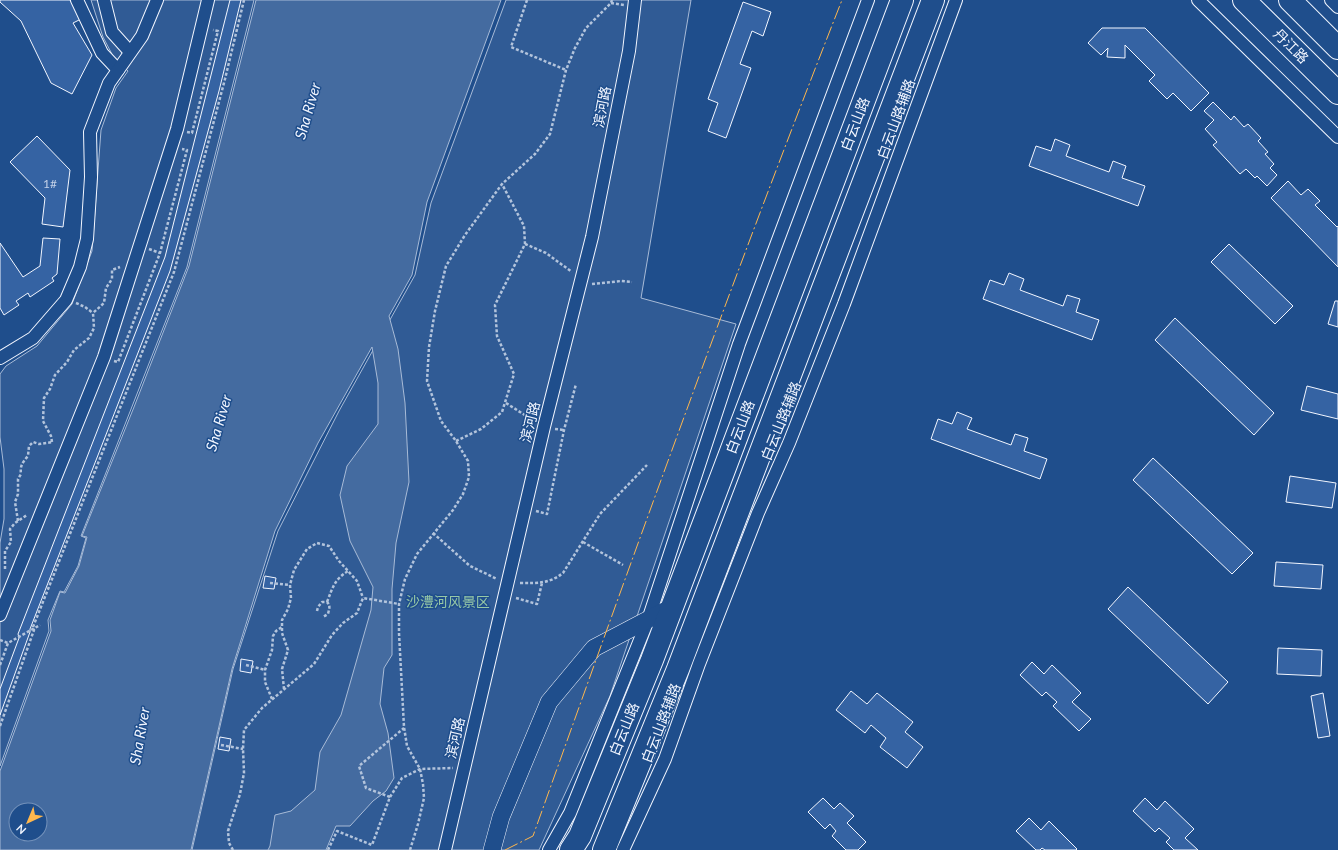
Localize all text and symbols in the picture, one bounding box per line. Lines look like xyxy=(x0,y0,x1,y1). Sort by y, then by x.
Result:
street label: 丹江路 xyxy=(1270,25,1312,67)
street label: 白云山路辅路 xyxy=(873,76,918,161)
water label: Sha River xyxy=(290,80,324,141)
street label: 滨河路 xyxy=(589,85,614,129)
street label: 白云山路 xyxy=(837,95,873,153)
house number: 1# xyxy=(43,176,57,191)
street label: 白云山路辅路 xyxy=(757,379,804,463)
water label: Sha River xyxy=(201,392,235,453)
street label: 白云山路 xyxy=(722,398,758,456)
street label: 滨河路 xyxy=(516,399,543,444)
park label: 沙澧河风景区 xyxy=(406,593,490,610)
street label: 白云山路辅路 xyxy=(638,681,684,765)
street label: 白云山路 xyxy=(605,700,642,758)
water label: Sha River xyxy=(125,705,153,766)
street label: 滨河路 xyxy=(442,716,468,760)
north arrow xyxy=(8,802,48,842)
text: N xyxy=(13,822,28,837)

